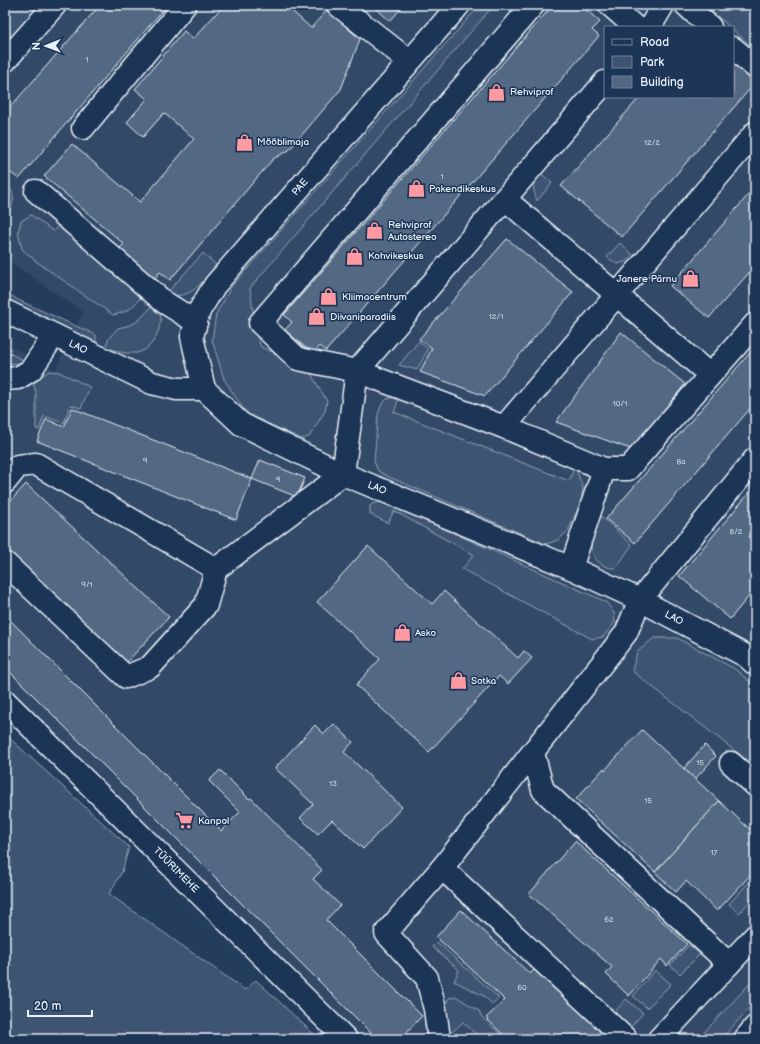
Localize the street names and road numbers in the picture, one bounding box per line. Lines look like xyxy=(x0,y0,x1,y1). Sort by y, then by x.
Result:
street label: PAE xyxy=(289,176,311,198)
street label: LAO xyxy=(67,337,90,357)
street label: LAO xyxy=(366,479,388,497)
street label: LAO xyxy=(663,608,686,628)
street label: TÜÜRIMEHE xyxy=(151,845,202,896)

